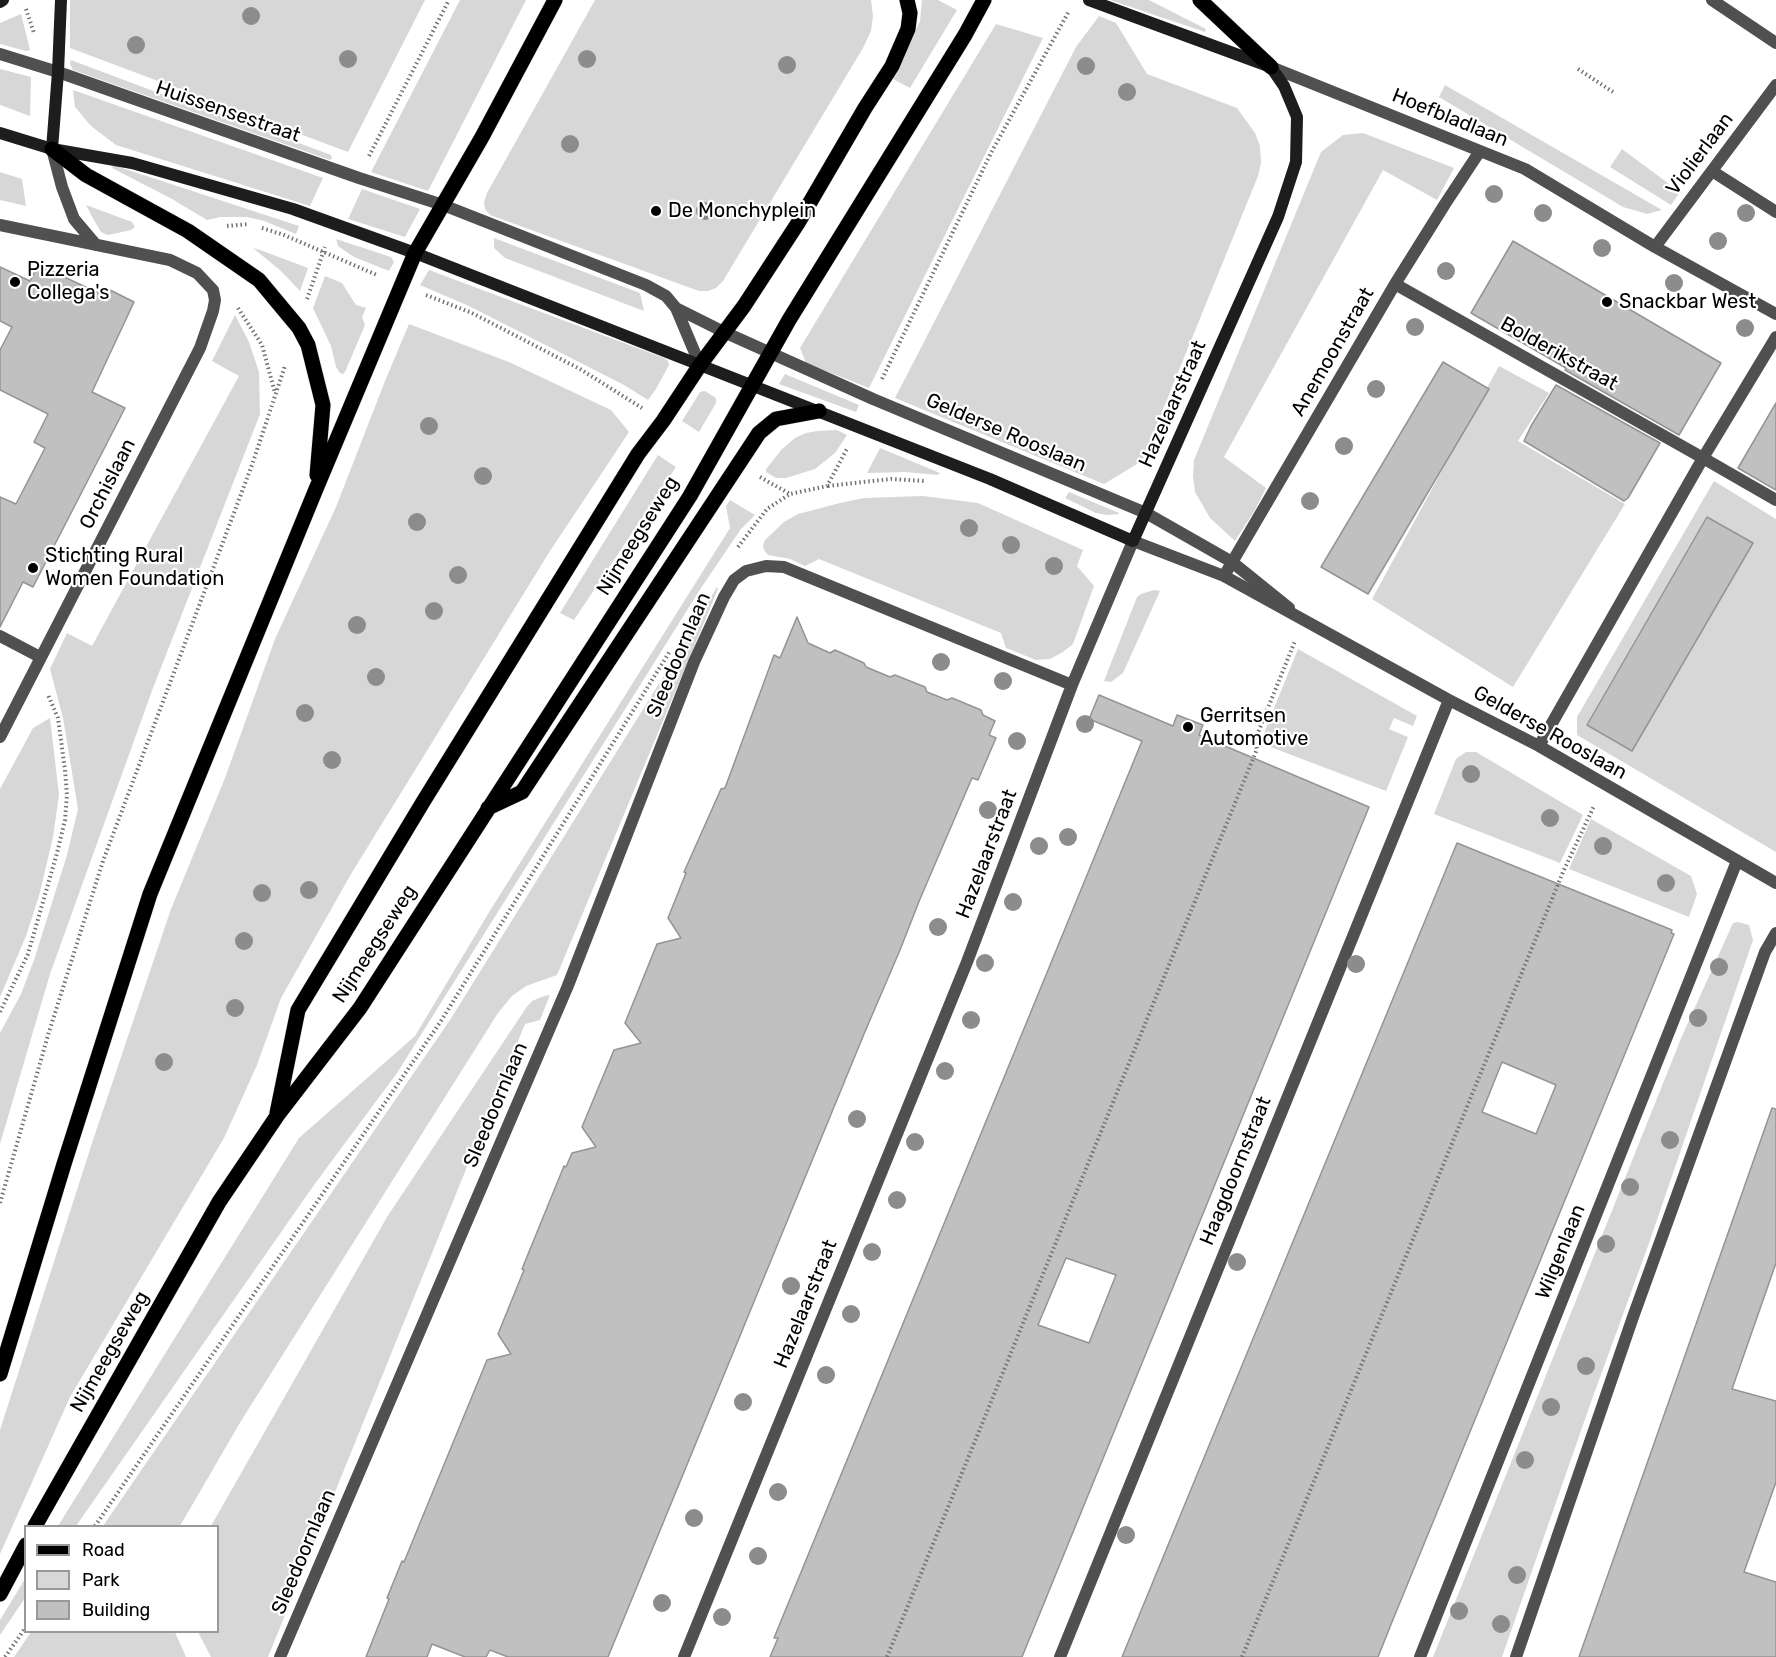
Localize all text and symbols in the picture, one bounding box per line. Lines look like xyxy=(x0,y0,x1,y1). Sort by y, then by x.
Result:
street label: Huissensestraat xyxy=(152,76,304,148)
street label: Hoefbladlaan xyxy=(1388,84,1512,152)
street label: Violierlaan xyxy=(1661,108,1739,200)
place label: De Monchyplein xyxy=(668,199,816,223)
marker: De Monchyplein xyxy=(649,204,663,218)
place label: Pizzeria Collega's xyxy=(27,258,109,305)
marker: Pizzeria Collega's xyxy=(8,275,22,289)
street label: Anemoonstraat xyxy=(1286,283,1380,421)
place label: Snackbar West xyxy=(1619,290,1756,314)
marker: Snackbar West xyxy=(1600,295,1614,309)
street label: Bolderikstraat xyxy=(1496,312,1622,396)
street label: Hazelaarstraat xyxy=(1134,337,1212,471)
street label: Gelderse Rooslaan xyxy=(922,388,1090,478)
street label: Orchislaan xyxy=(75,435,141,533)
street label: Nijmeegseweg xyxy=(592,472,684,600)
place label: Stichting Rural Women Foundation xyxy=(45,544,224,591)
marker: Stichting Rural Women Foundation xyxy=(26,561,40,575)
street label: Sleedoornlaan xyxy=(642,589,716,721)
street label: Gelderse Rooslaan xyxy=(1469,681,1631,785)
place label: Gerritsen Automotive xyxy=(1200,704,1308,751)
marker: Gerritsen Automotive xyxy=(1181,720,1195,734)
street label: Hazelaarstraat xyxy=(951,786,1023,922)
street label: Nijmeegseweg xyxy=(328,880,422,1008)
street label: Sleedoornlaan xyxy=(459,1039,533,1171)
street label: Haagdoornstraat xyxy=(1195,1093,1277,1249)
street label: Wilgenlaan xyxy=(1531,1201,1591,1303)
street label: Hazelaarstraat xyxy=(769,1236,843,1372)
street label: Nijmeegseweg xyxy=(66,1287,154,1417)
street label: Sleedoornlaan xyxy=(267,1486,341,1618)
legend xyxy=(24,1525,219,1633)
text: Road xyxy=(82,1539,125,1561)
text: Park xyxy=(82,1569,119,1591)
text: Building xyxy=(82,1599,150,1621)

